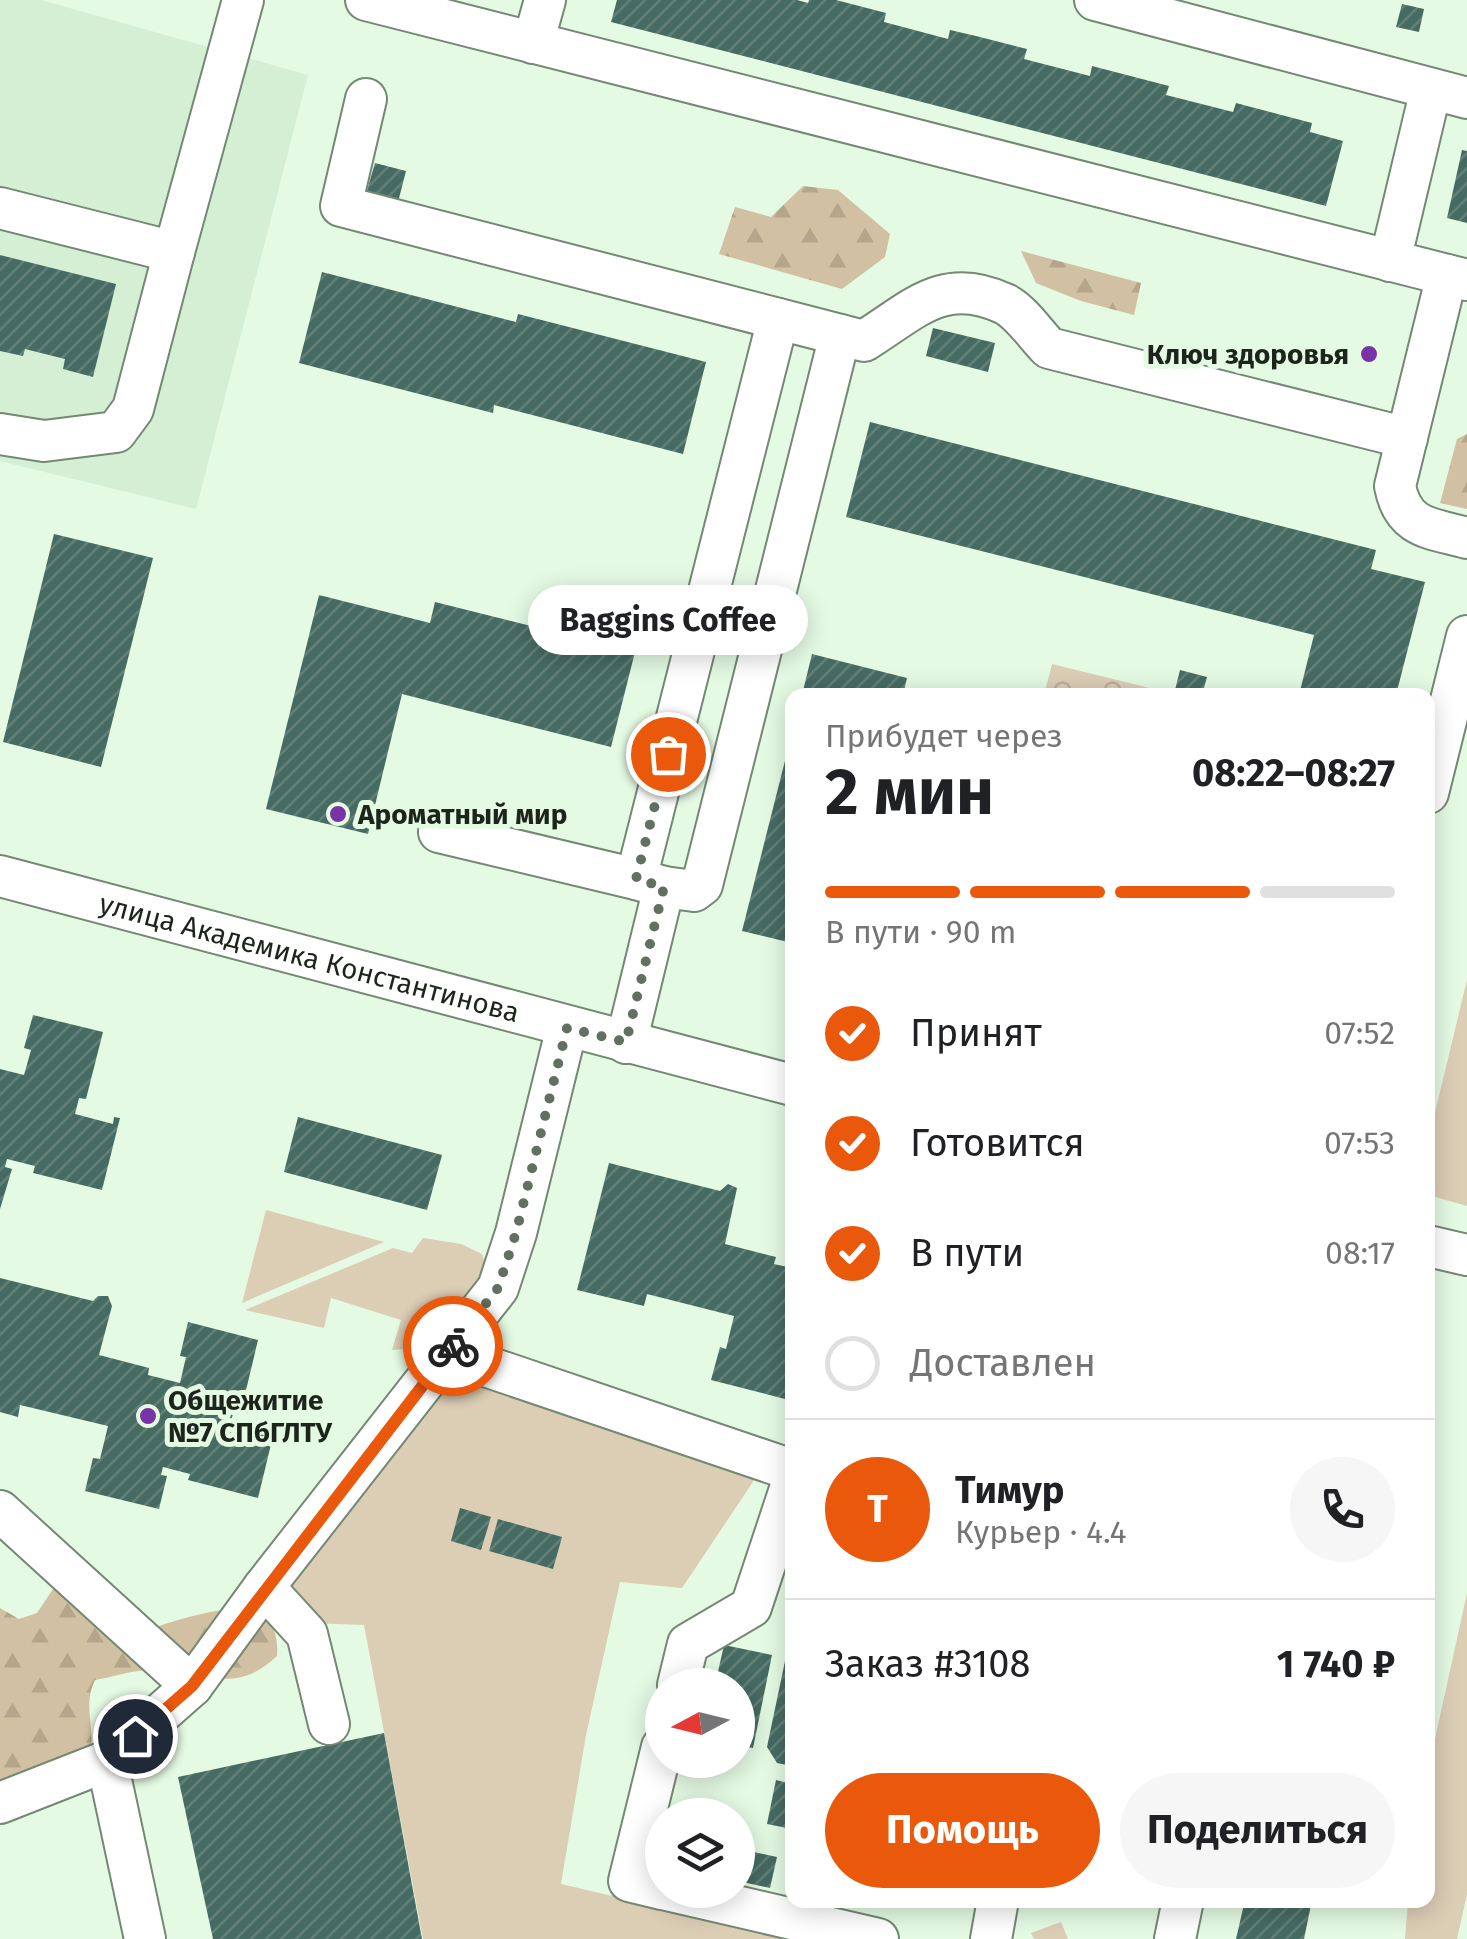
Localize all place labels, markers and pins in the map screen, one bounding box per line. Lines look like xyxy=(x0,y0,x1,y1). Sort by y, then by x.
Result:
place label: Ключ здоровья xyxy=(1147,338,1349,371)
marker: Ключ здоровья xyxy=(1358,343,1380,365)
callout: Baggins Coffee xyxy=(528,584,808,654)
pin xyxy=(626,712,711,797)
place label: Ароматный мир xyxy=(357,798,567,831)
marker: Ароматный мир xyxy=(327,803,349,825)
place label: Общежитие №7 СПбГЛТУ xyxy=(168,1384,333,1449)
marker: Общежитие №7 СПбГЛТУ xyxy=(137,1405,159,1427)
pin xyxy=(93,1694,178,1779)

